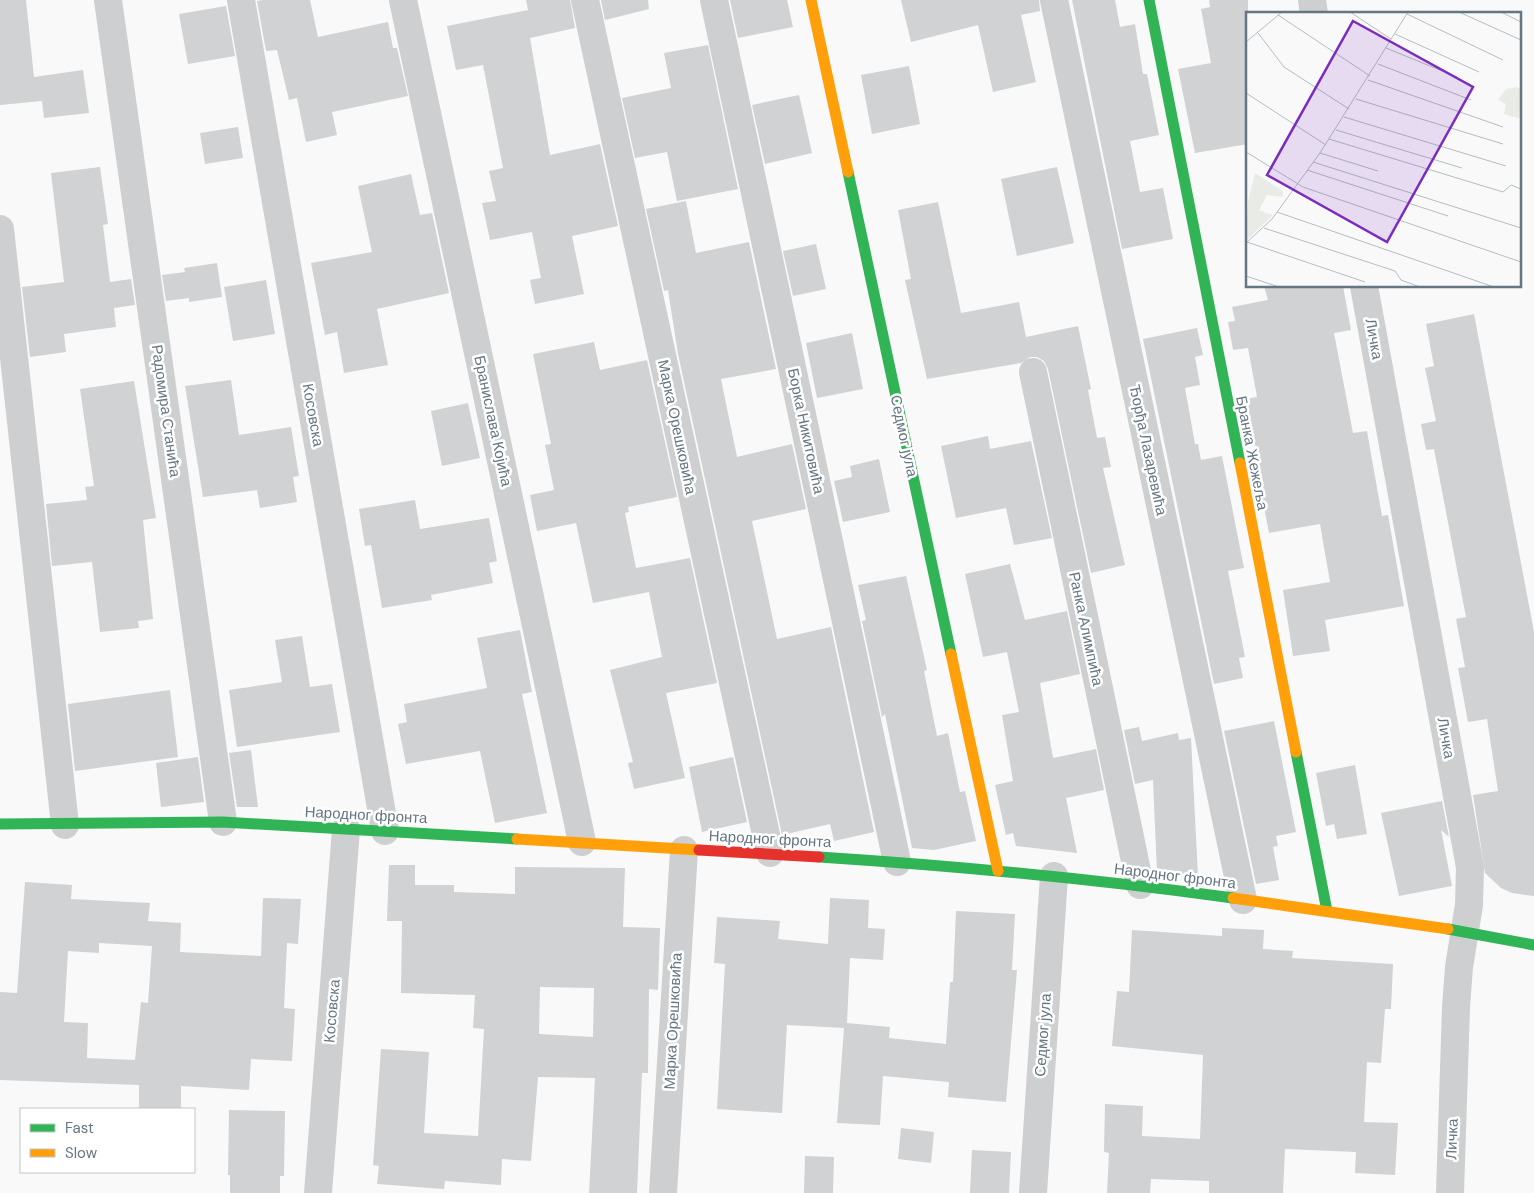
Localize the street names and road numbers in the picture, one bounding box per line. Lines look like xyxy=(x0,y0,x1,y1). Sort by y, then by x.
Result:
street label: Личка xyxy=(1361,317,1388,362)
street label: Радомира Станића xyxy=(147,343,185,479)
street label: Бранислава Којића xyxy=(469,354,517,489)
street label: Марка Орешковића xyxy=(653,358,701,497)
street label: Борка Никитовића xyxy=(783,366,829,496)
street label: Косовска xyxy=(298,382,328,449)
street label: Ђорђа Лазаревића xyxy=(1124,383,1172,518)
street label: Седмог јула xyxy=(886,393,923,479)
street label: Бранка Жежеља xyxy=(1231,394,1273,513)
street label: Ранка Алимпића xyxy=(1064,570,1108,688)
street label: Личка xyxy=(1433,716,1460,761)
street label: Народног фронта xyxy=(304,802,428,828)
street label: Народног фронта xyxy=(708,826,832,852)
street label: Народног фронта xyxy=(1113,859,1238,893)
street label: Марка Орешковића xyxy=(659,951,687,1090)
street label: Косовска xyxy=(319,978,345,1044)
street label: Седмог јула xyxy=(1030,992,1056,1077)
street label: Личка xyxy=(1441,1117,1463,1160)

